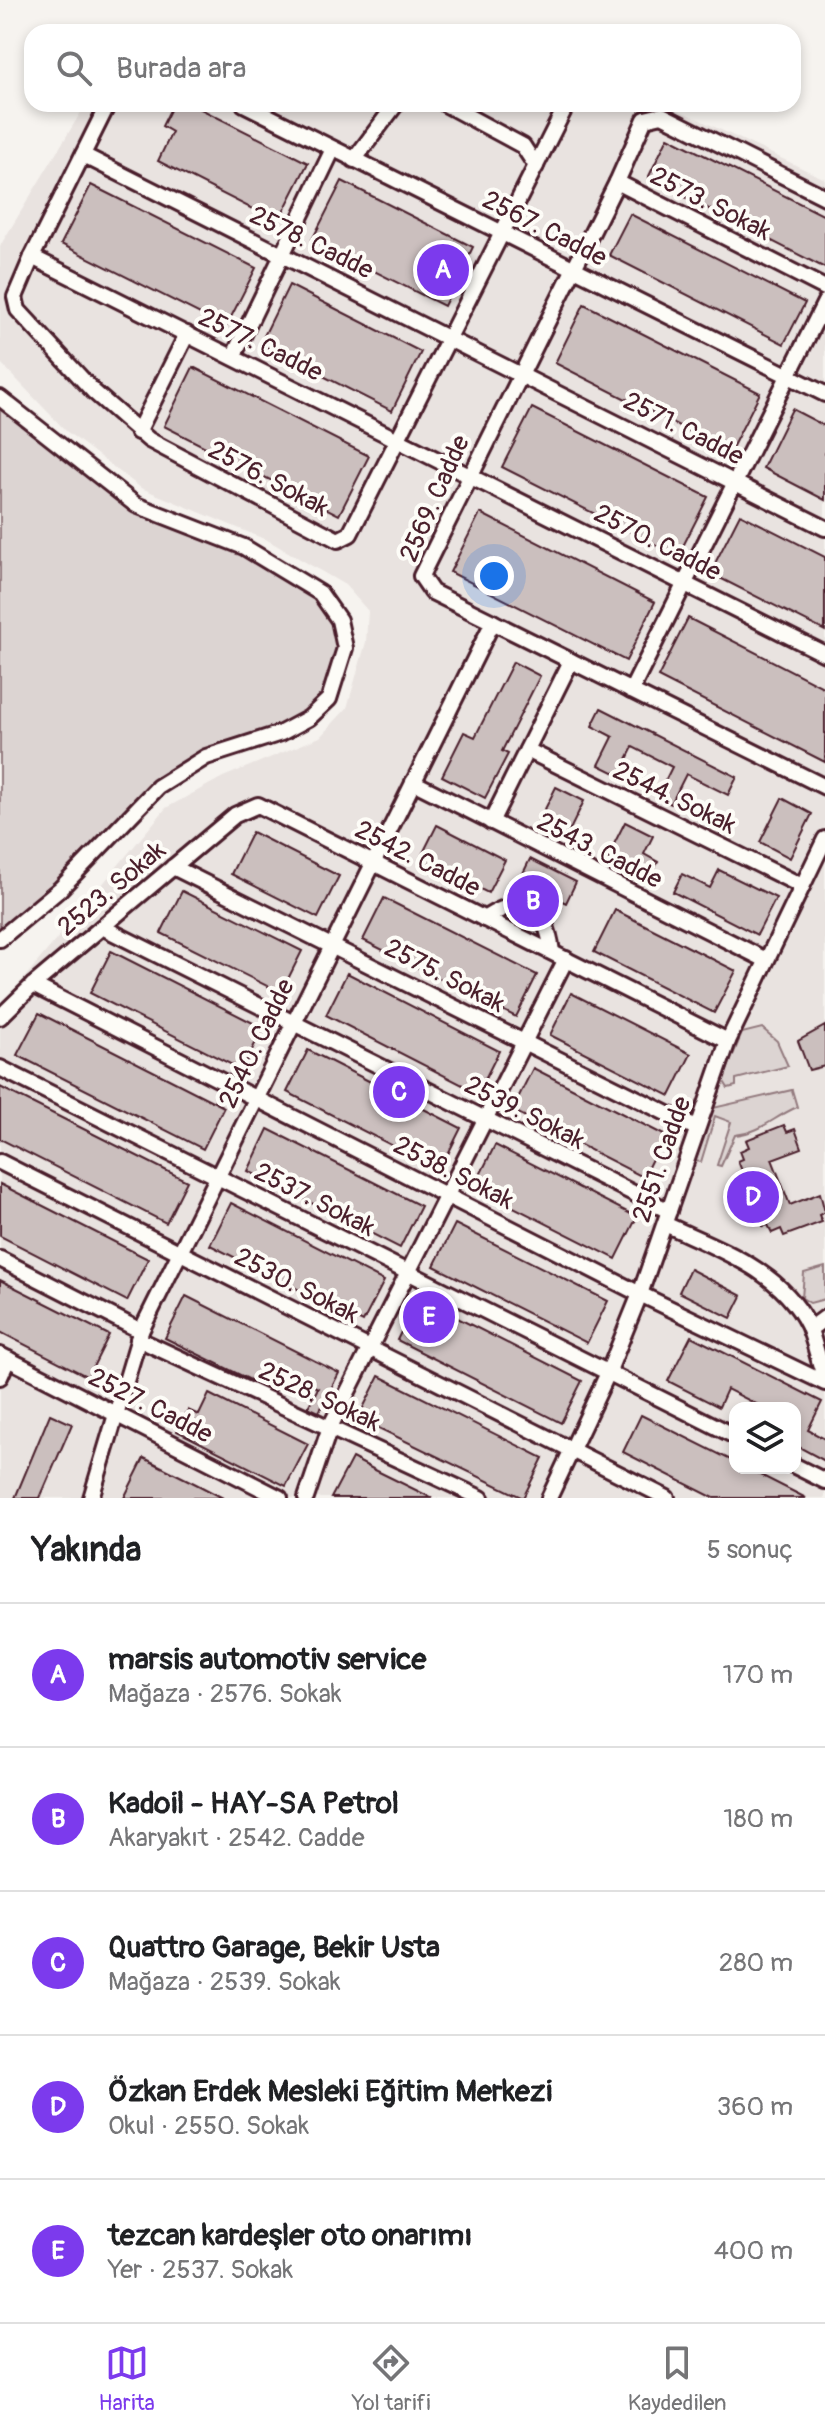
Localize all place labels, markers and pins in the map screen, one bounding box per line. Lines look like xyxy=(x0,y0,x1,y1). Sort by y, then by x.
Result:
pin: A xyxy=(417,240,469,300)
pin: B xyxy=(507,871,559,931)
pin: C xyxy=(373,1062,425,1122)
pin: D xyxy=(727,1167,779,1227)
pin: E xyxy=(403,1287,455,1347)

